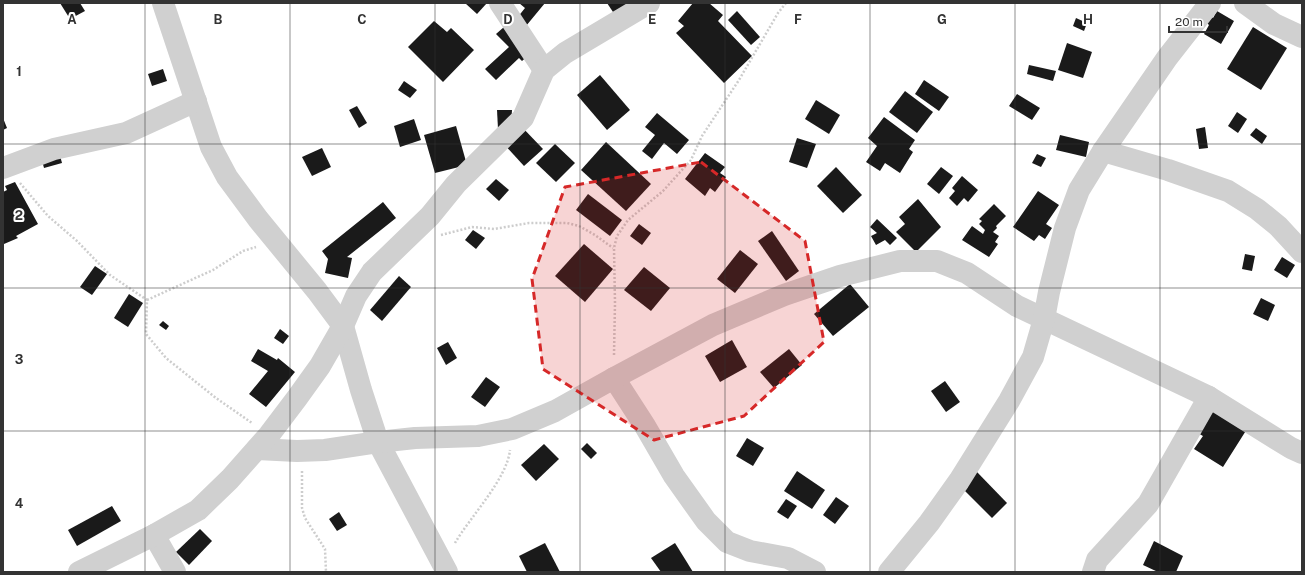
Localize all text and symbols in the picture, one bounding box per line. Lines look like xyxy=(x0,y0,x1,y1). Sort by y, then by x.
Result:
scale bar xyxy=(1169,8,1227,34)
text: A xyxy=(67,12,77,27)
text: B xyxy=(214,12,223,27)
text: C xyxy=(357,12,367,27)
text: D xyxy=(503,12,513,27)
text: E xyxy=(648,12,656,27)
text: F xyxy=(794,12,802,27)
text: G xyxy=(937,12,947,27)
text: H xyxy=(1083,12,1093,27)
text: 20 m xyxy=(1175,15,1203,29)
text: 1 xyxy=(16,64,22,79)
text: 2 xyxy=(15,208,23,223)
text: 3 xyxy=(15,352,24,367)
text: 4 xyxy=(15,496,24,511)

